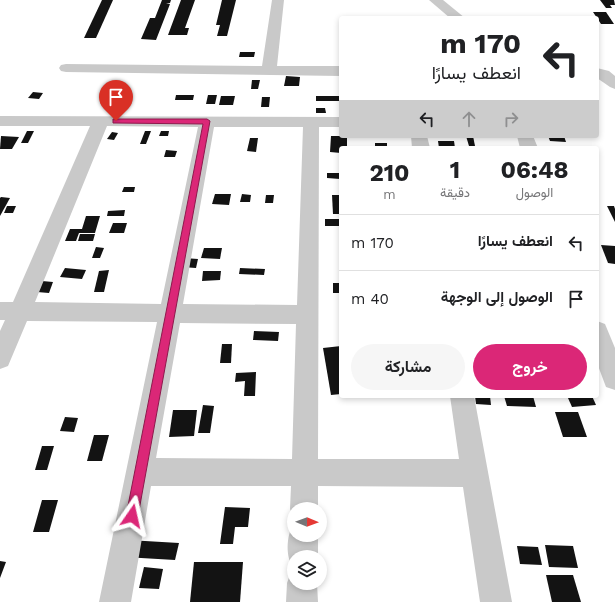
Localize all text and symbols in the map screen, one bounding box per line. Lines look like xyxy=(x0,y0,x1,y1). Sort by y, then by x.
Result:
text: 170 m xyxy=(440,27,521,60)
icon: left xyxy=(535,32,587,84)
text: انعطف يسارًا xyxy=(432,62,521,83)
pin xyxy=(99,80,133,121)
icon: arrive xyxy=(105,86,127,108)
icon: left xyxy=(416,108,438,130)
icon: ahead xyxy=(458,108,480,130)
icon: right xyxy=(500,108,522,130)
text: 1 xyxy=(450,156,460,184)
text: 06:48 xyxy=(501,156,569,184)
text: 210 xyxy=(369,159,410,187)
text: دقيقة xyxy=(440,185,470,200)
text: الوصول xyxy=(516,185,553,200)
text: m xyxy=(383,187,396,202)
text: انعطف يسارًا xyxy=(478,232,553,250)
icon: left xyxy=(565,232,587,254)
text: 170 m xyxy=(351,234,394,252)
text: الوصول إلى الوجهة xyxy=(441,288,553,306)
icon: arrive xyxy=(565,288,587,310)
text: 40 m xyxy=(351,290,389,308)
button: مشاركة xyxy=(351,344,465,390)
button: خروج xyxy=(473,344,587,390)
position arrow xyxy=(111,495,153,537)
north arrow xyxy=(287,502,327,542)
map controls xyxy=(287,502,327,590)
button: layers xyxy=(287,550,327,590)

